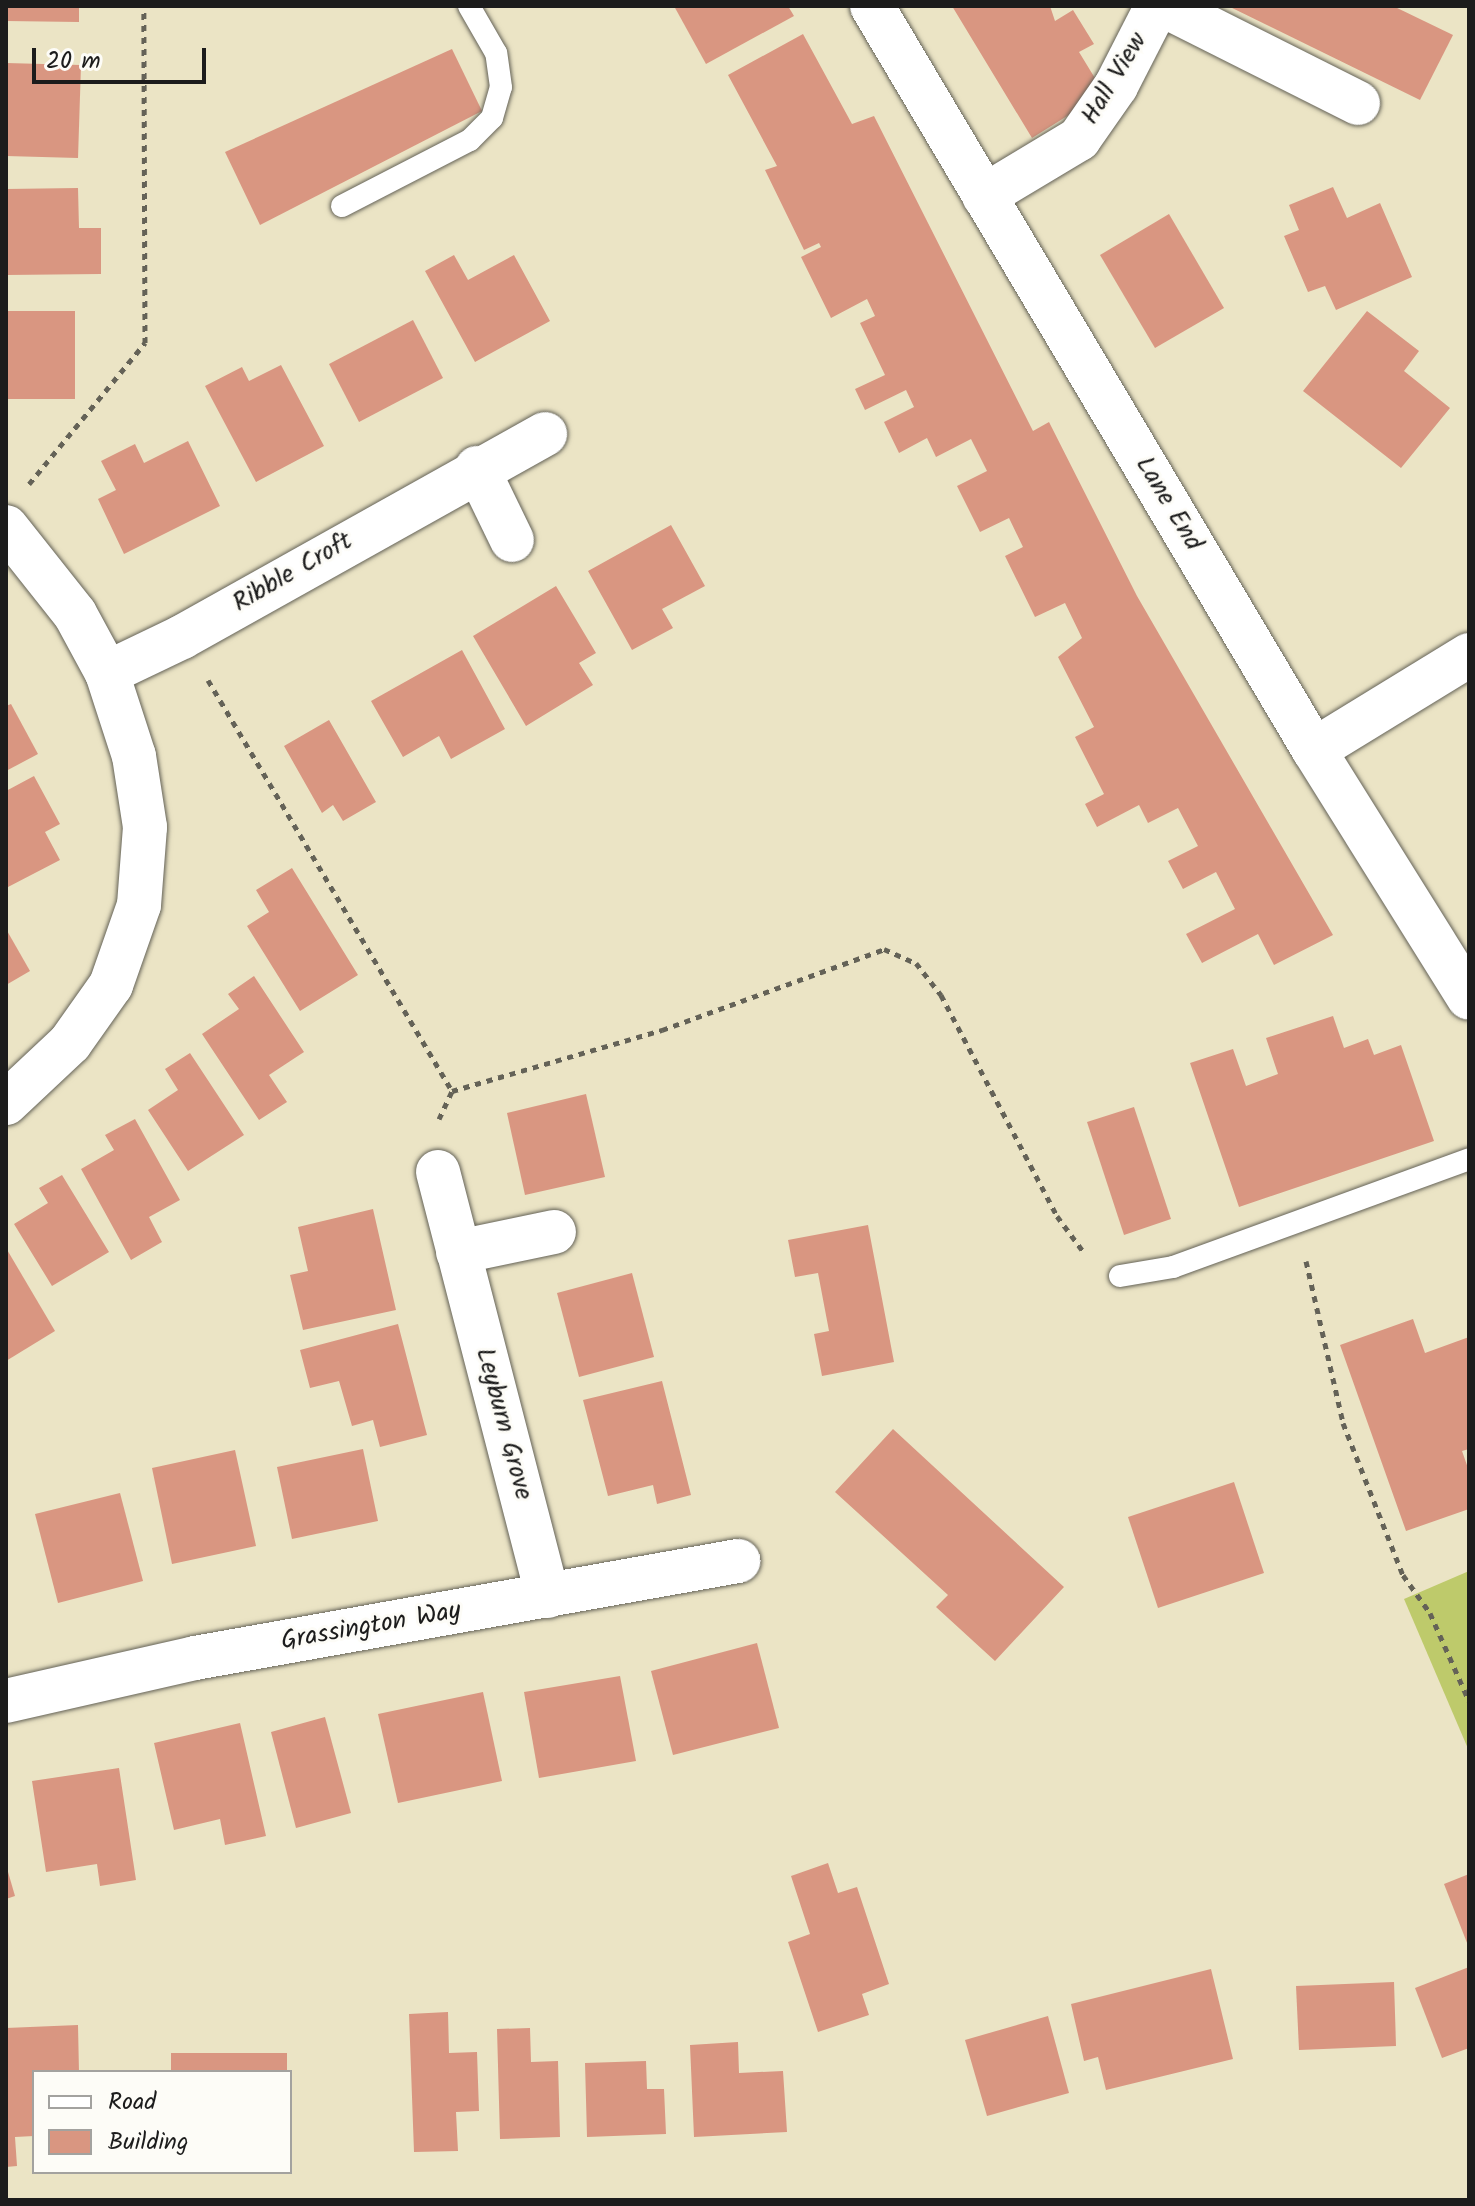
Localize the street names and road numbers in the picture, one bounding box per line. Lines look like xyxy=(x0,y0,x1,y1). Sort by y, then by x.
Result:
street label: Hall View xyxy=(1075,27,1155,131)
street label: Lane End xyxy=(1128,451,1208,557)
street label: Ribble Croft xyxy=(228,526,358,620)
street label: Leyburn Grove xyxy=(468,1345,538,1503)
street label: Grassington Way xyxy=(279,1596,463,1658)

